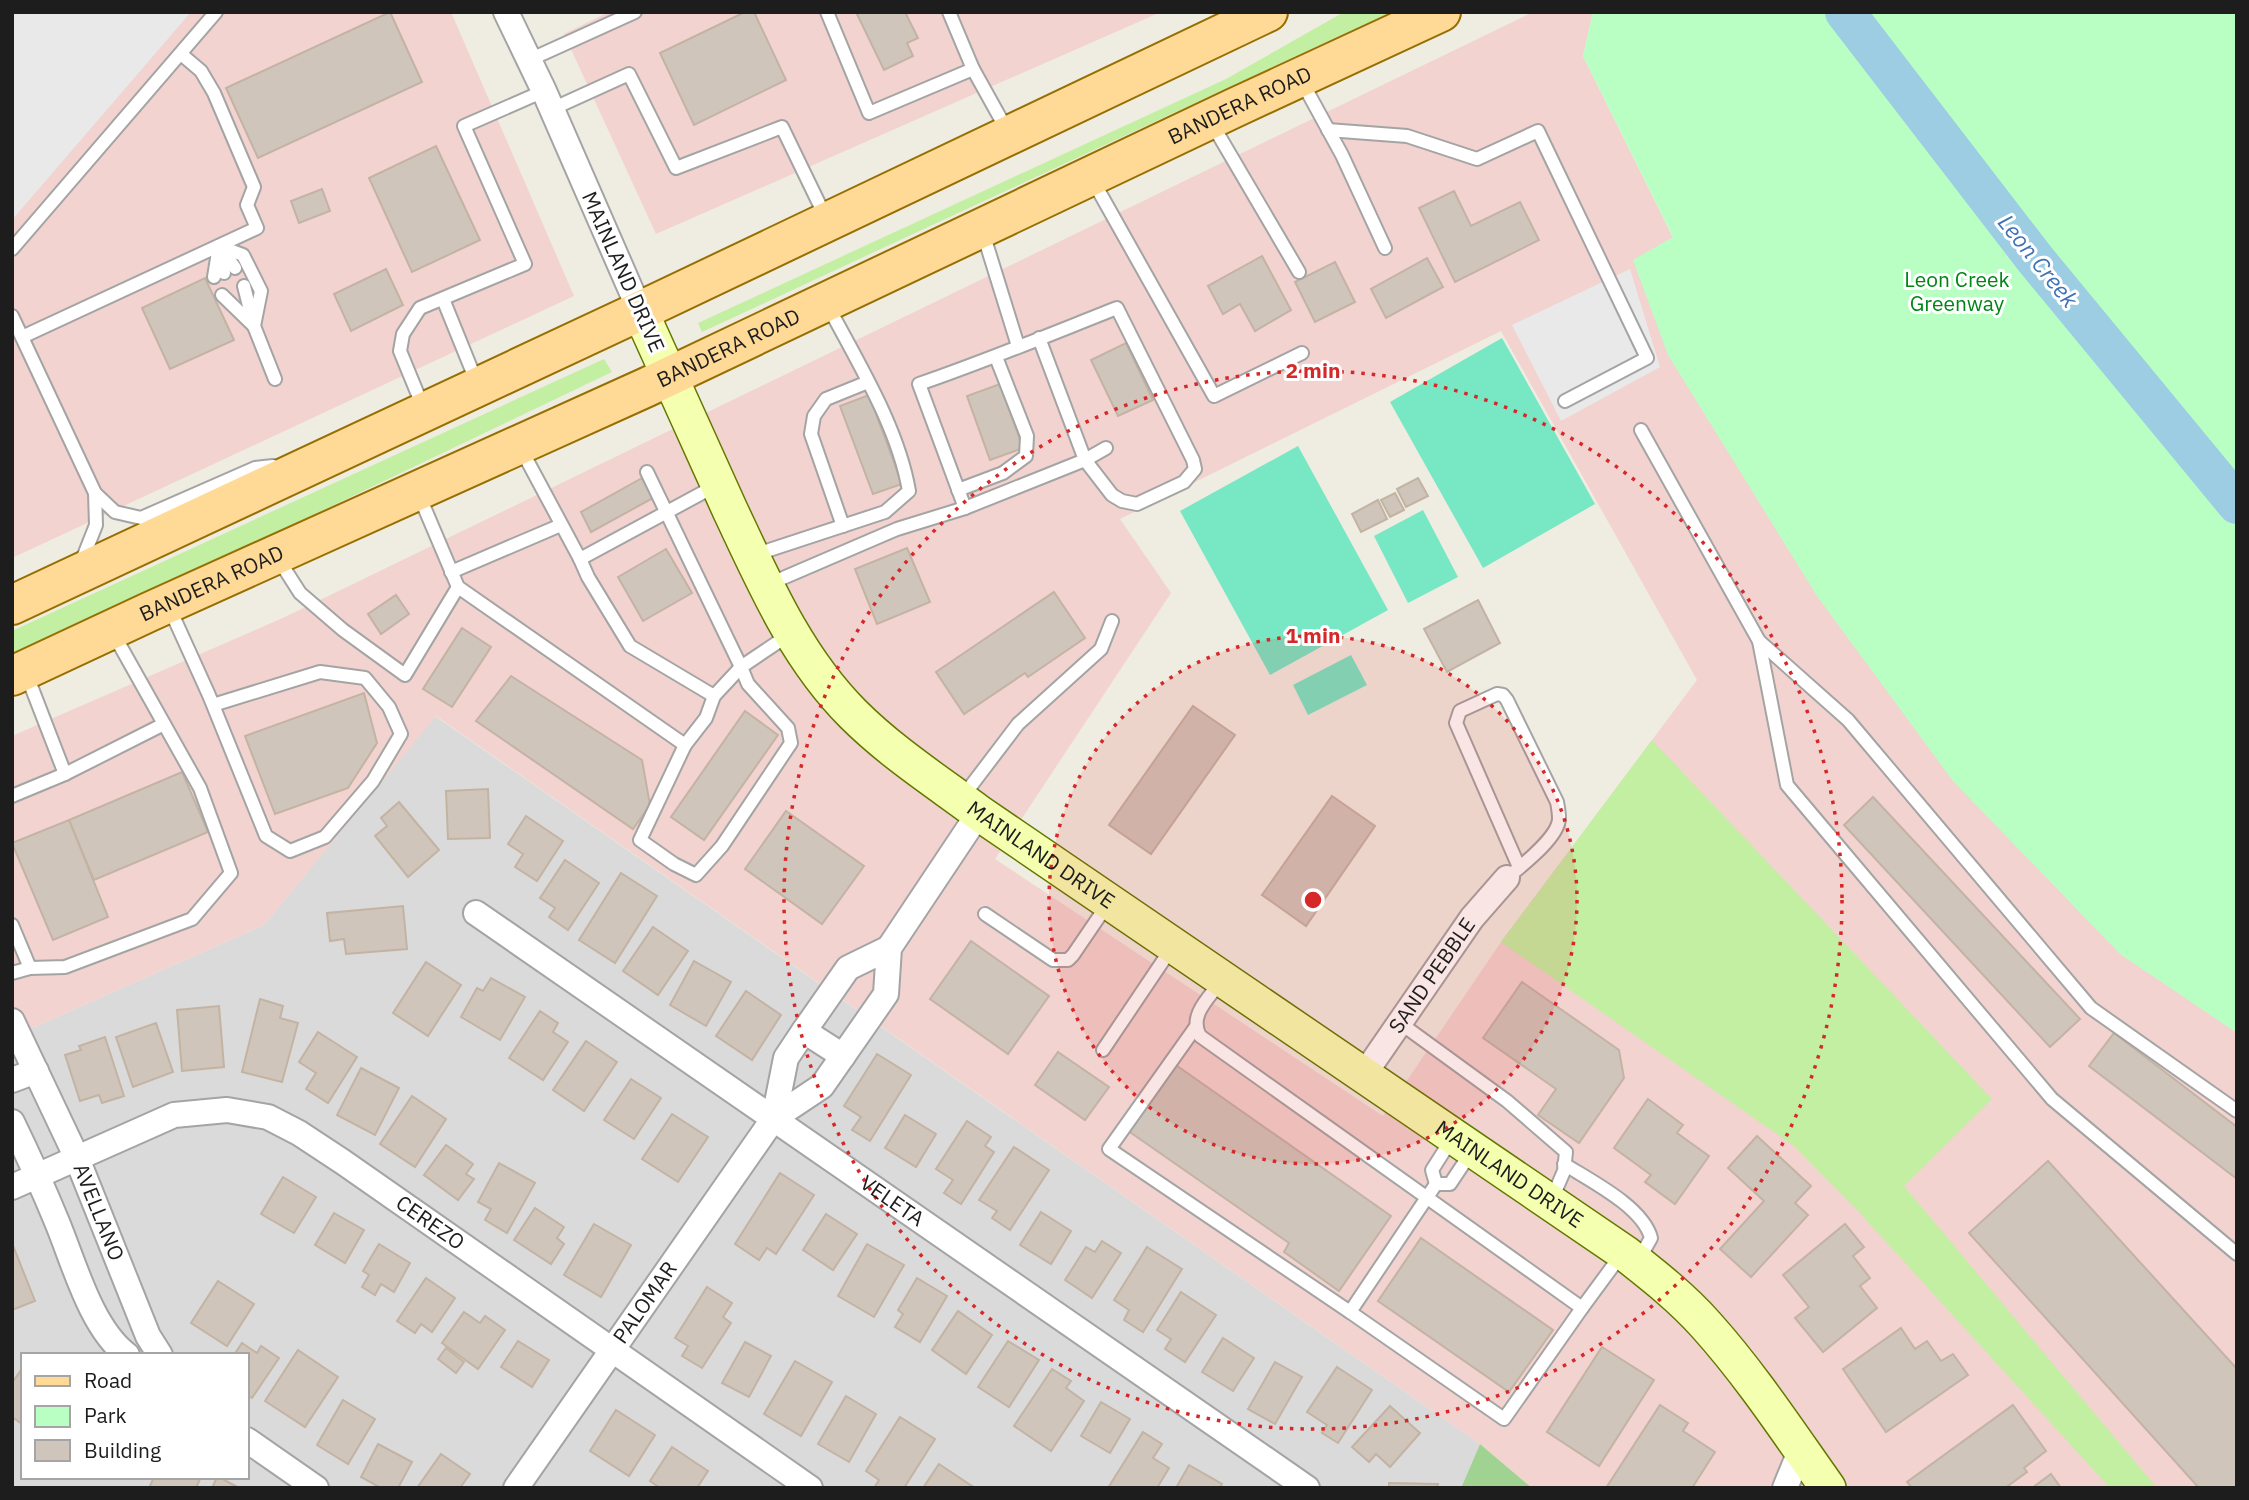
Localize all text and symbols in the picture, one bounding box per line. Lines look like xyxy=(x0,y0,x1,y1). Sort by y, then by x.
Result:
street label: BANDERA ROAD xyxy=(1163,59,1316,150)
street label: MAINLAND DRIVE xyxy=(576,187,672,356)
water label: Leon Creek xyxy=(1992,208,2086,314)
park label: Leon Creek Greenway xyxy=(1904,265,2010,317)
street label: BANDERA ROAD xyxy=(652,301,804,393)
text: 2 min xyxy=(1286,356,1340,384)
street label: BANDERA ROAD xyxy=(135,538,288,628)
text: 1 min xyxy=(1286,621,1340,649)
street label: MAINLAND DRIVE xyxy=(962,794,1121,915)
centre of rings xyxy=(1301,888,1325,912)
street label: SAND PEBBLE xyxy=(1382,912,1481,1038)
street label: MAINLAND DRIVE xyxy=(1430,1113,1589,1234)
street label: AVELLANO xyxy=(67,1159,131,1265)
street label: VELETA xyxy=(855,1168,930,1232)
street label: CEREZO xyxy=(391,1188,471,1256)
street label: PALOMAR xyxy=(606,1255,683,1349)
legend xyxy=(21,1353,248,1479)
text: Road xyxy=(84,1366,132,1394)
text: Park xyxy=(84,1401,127,1429)
text: Building xyxy=(84,1436,161,1464)

